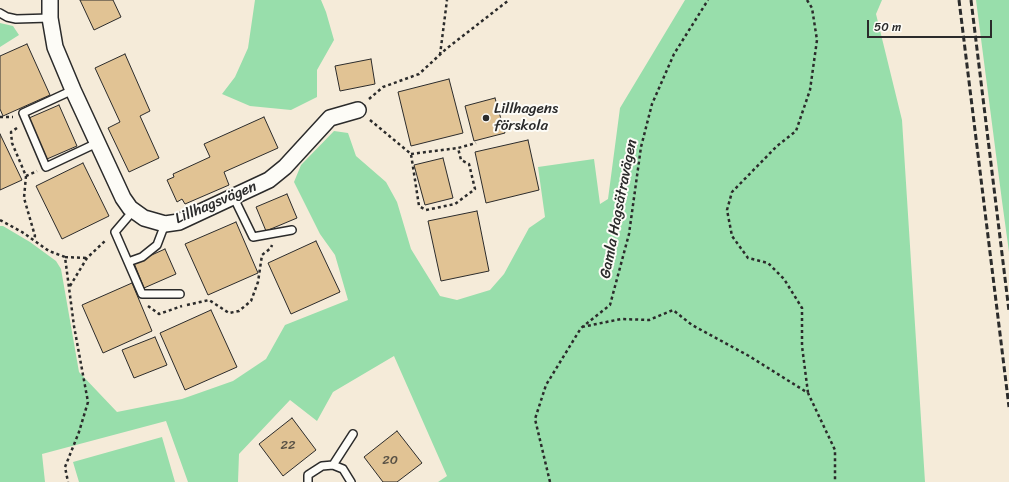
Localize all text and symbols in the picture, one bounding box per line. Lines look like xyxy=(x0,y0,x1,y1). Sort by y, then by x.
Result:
scale bar xyxy=(869,12,994,38)
text: 50 m xyxy=(874,16,901,38)
place label: Lillhagens förskola xyxy=(494,100,558,135)
marker: Lillhagens förskola xyxy=(481,113,491,123)
street label: Gamla Hagsätravägen xyxy=(597,138,641,280)
street label: Lillhagsvägen xyxy=(172,178,260,228)
house number: 22 xyxy=(280,438,296,454)
house number: 20 xyxy=(382,453,398,469)

